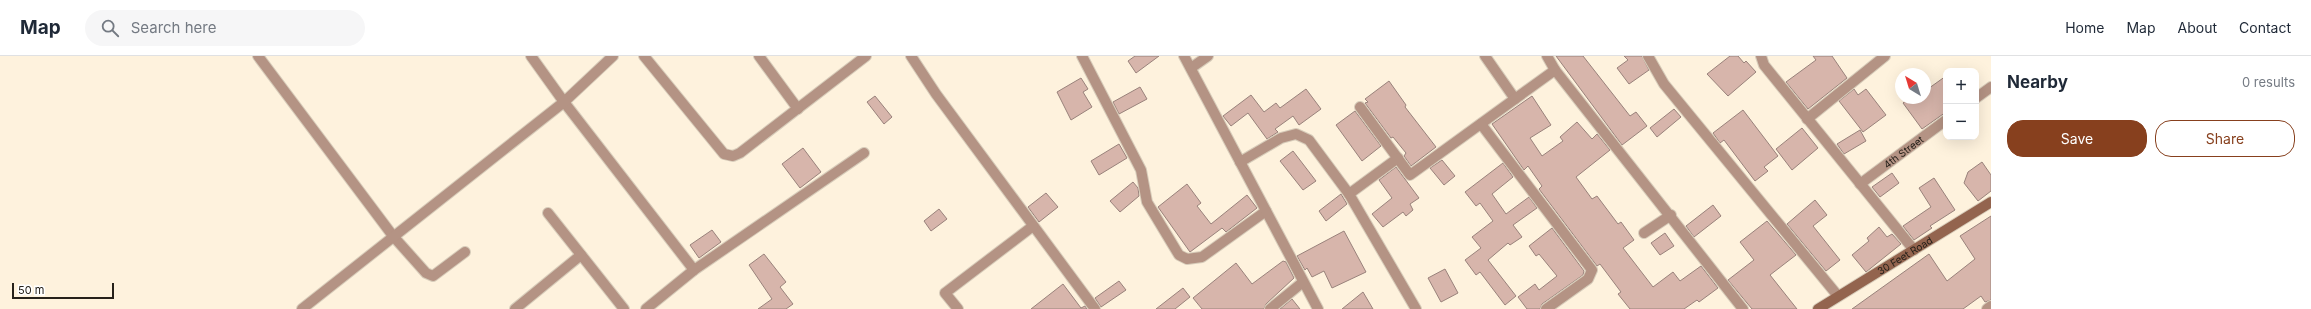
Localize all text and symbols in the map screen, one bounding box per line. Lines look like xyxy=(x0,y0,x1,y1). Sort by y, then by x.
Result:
search box xyxy=(85,10,365,46)
text: Map xyxy=(20,16,61,39)
icon: search xyxy=(99,17,121,39)
text: Search here xyxy=(131,18,216,37)
text: Home xyxy=(2065,19,2104,36)
text: Map xyxy=(2126,19,2156,36)
text: About xyxy=(2178,19,2217,36)
text: Contact xyxy=(2239,19,2291,36)
north arrow xyxy=(1895,68,1931,104)
map controls xyxy=(1943,68,1979,140)
button: + xyxy=(1943,68,1979,104)
text: Nearby xyxy=(2007,72,2068,92)
text: 0 results xyxy=(2242,74,2295,90)
button: − xyxy=(1943,104,1979,140)
button: Save xyxy=(2007,120,2147,157)
button: Share xyxy=(2155,120,2295,157)
street label: 4th Street xyxy=(1881,133,1926,171)
street label: 30 Feet Road xyxy=(1875,234,1935,277)
scale bar xyxy=(12,281,114,300)
text: 50 m xyxy=(18,283,44,297)

